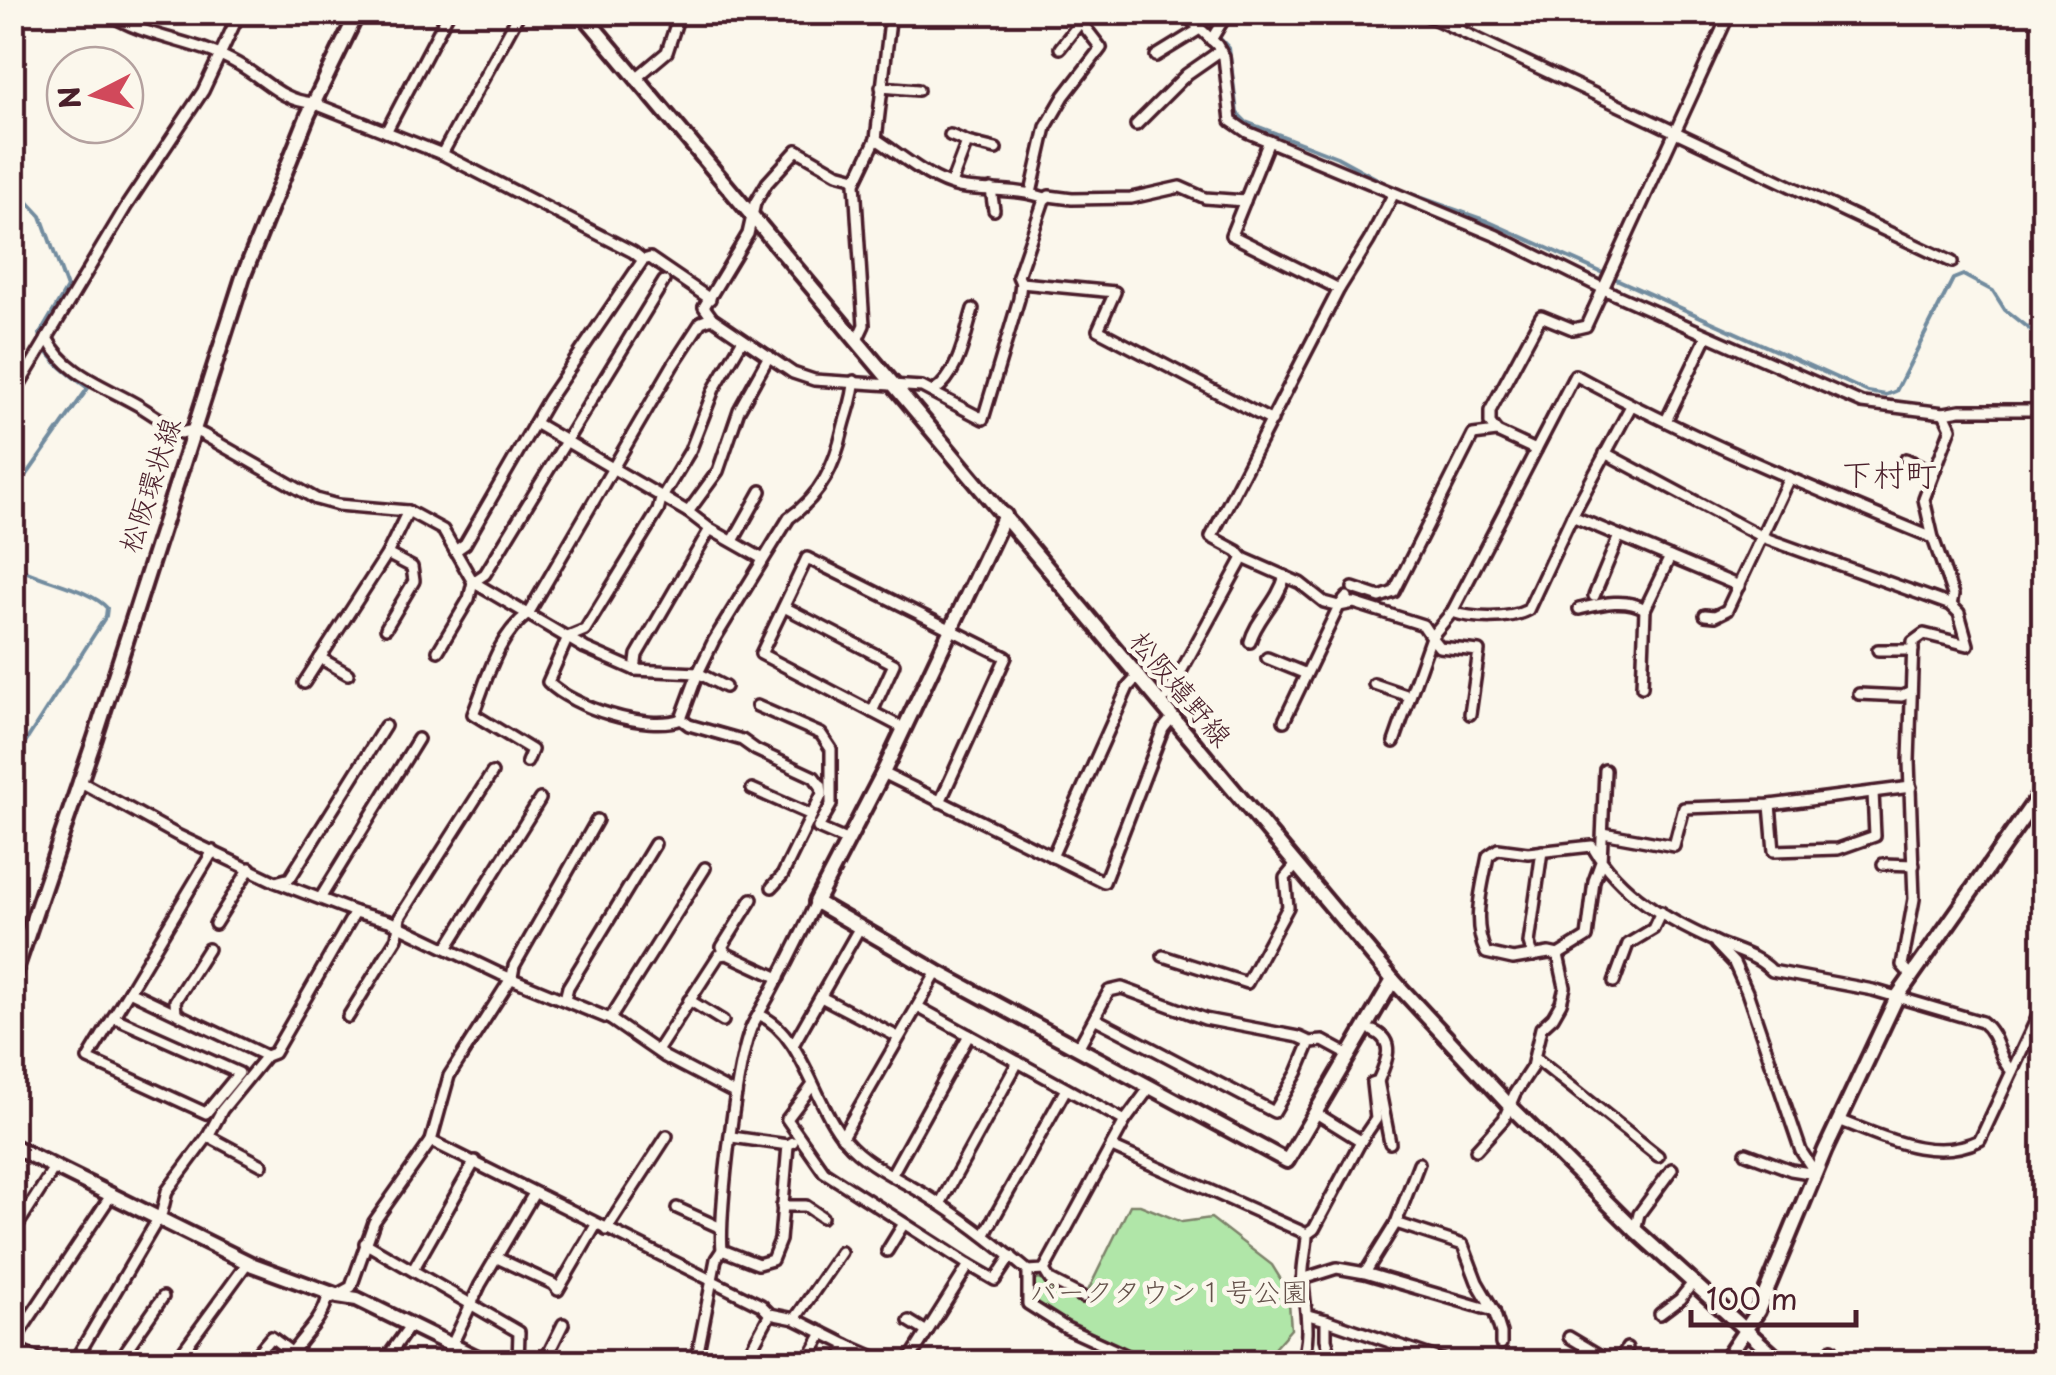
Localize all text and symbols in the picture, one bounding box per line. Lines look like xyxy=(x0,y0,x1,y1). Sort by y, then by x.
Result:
north arrow xyxy=(45,45,145,145)
text: N xyxy=(46,84,91,111)
street label: 松阪環状線 xyxy=(106,411,191,558)
district label: 下村町 xyxy=(1841,449,1937,497)
street label: 松阪嬉野線 xyxy=(1121,621,1244,755)
scale bar xyxy=(1691,1265,1856,1327)
park label: パークタウン１号公園 xyxy=(1029,1269,1309,1312)
text: 100 m xyxy=(1706,1275,1798,1320)

